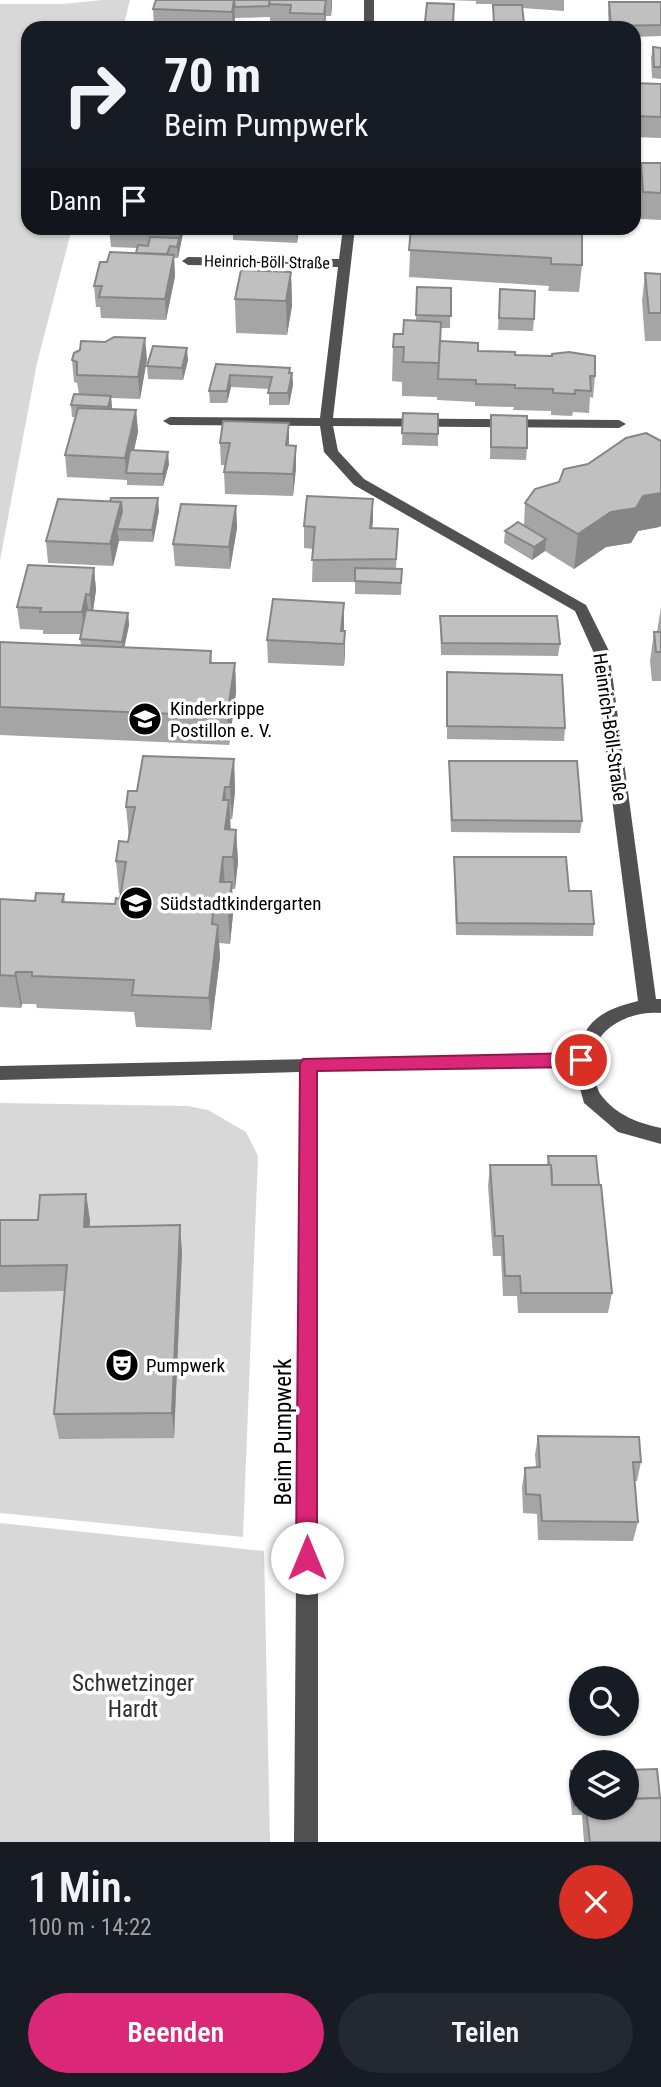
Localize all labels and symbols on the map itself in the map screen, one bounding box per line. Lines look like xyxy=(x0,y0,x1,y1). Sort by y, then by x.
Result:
street label: Heinrich-Böll-Straße xyxy=(204,251,330,273)
street label: Heinrich-Böll-Straße xyxy=(588,652,632,803)
place label: Kinderkrippe Postillon e. V. xyxy=(170,697,272,742)
school or university icon: Kinderkrippe Postillon e. V. xyxy=(126,700,164,738)
school or university icon: Südstadtkindergarten xyxy=(117,884,155,922)
place label: Südstadtkindergarten xyxy=(160,892,321,915)
pin xyxy=(551,1030,611,1090)
theatre icon: Pumpwerk xyxy=(103,1346,141,1384)
place label: Pumpwerk xyxy=(146,1354,225,1377)
street label: Beim Pumpwerk xyxy=(270,1358,297,1505)
position arrow xyxy=(270,1521,344,1595)
park label: Schwetzinger Hardt xyxy=(72,1670,194,1723)

